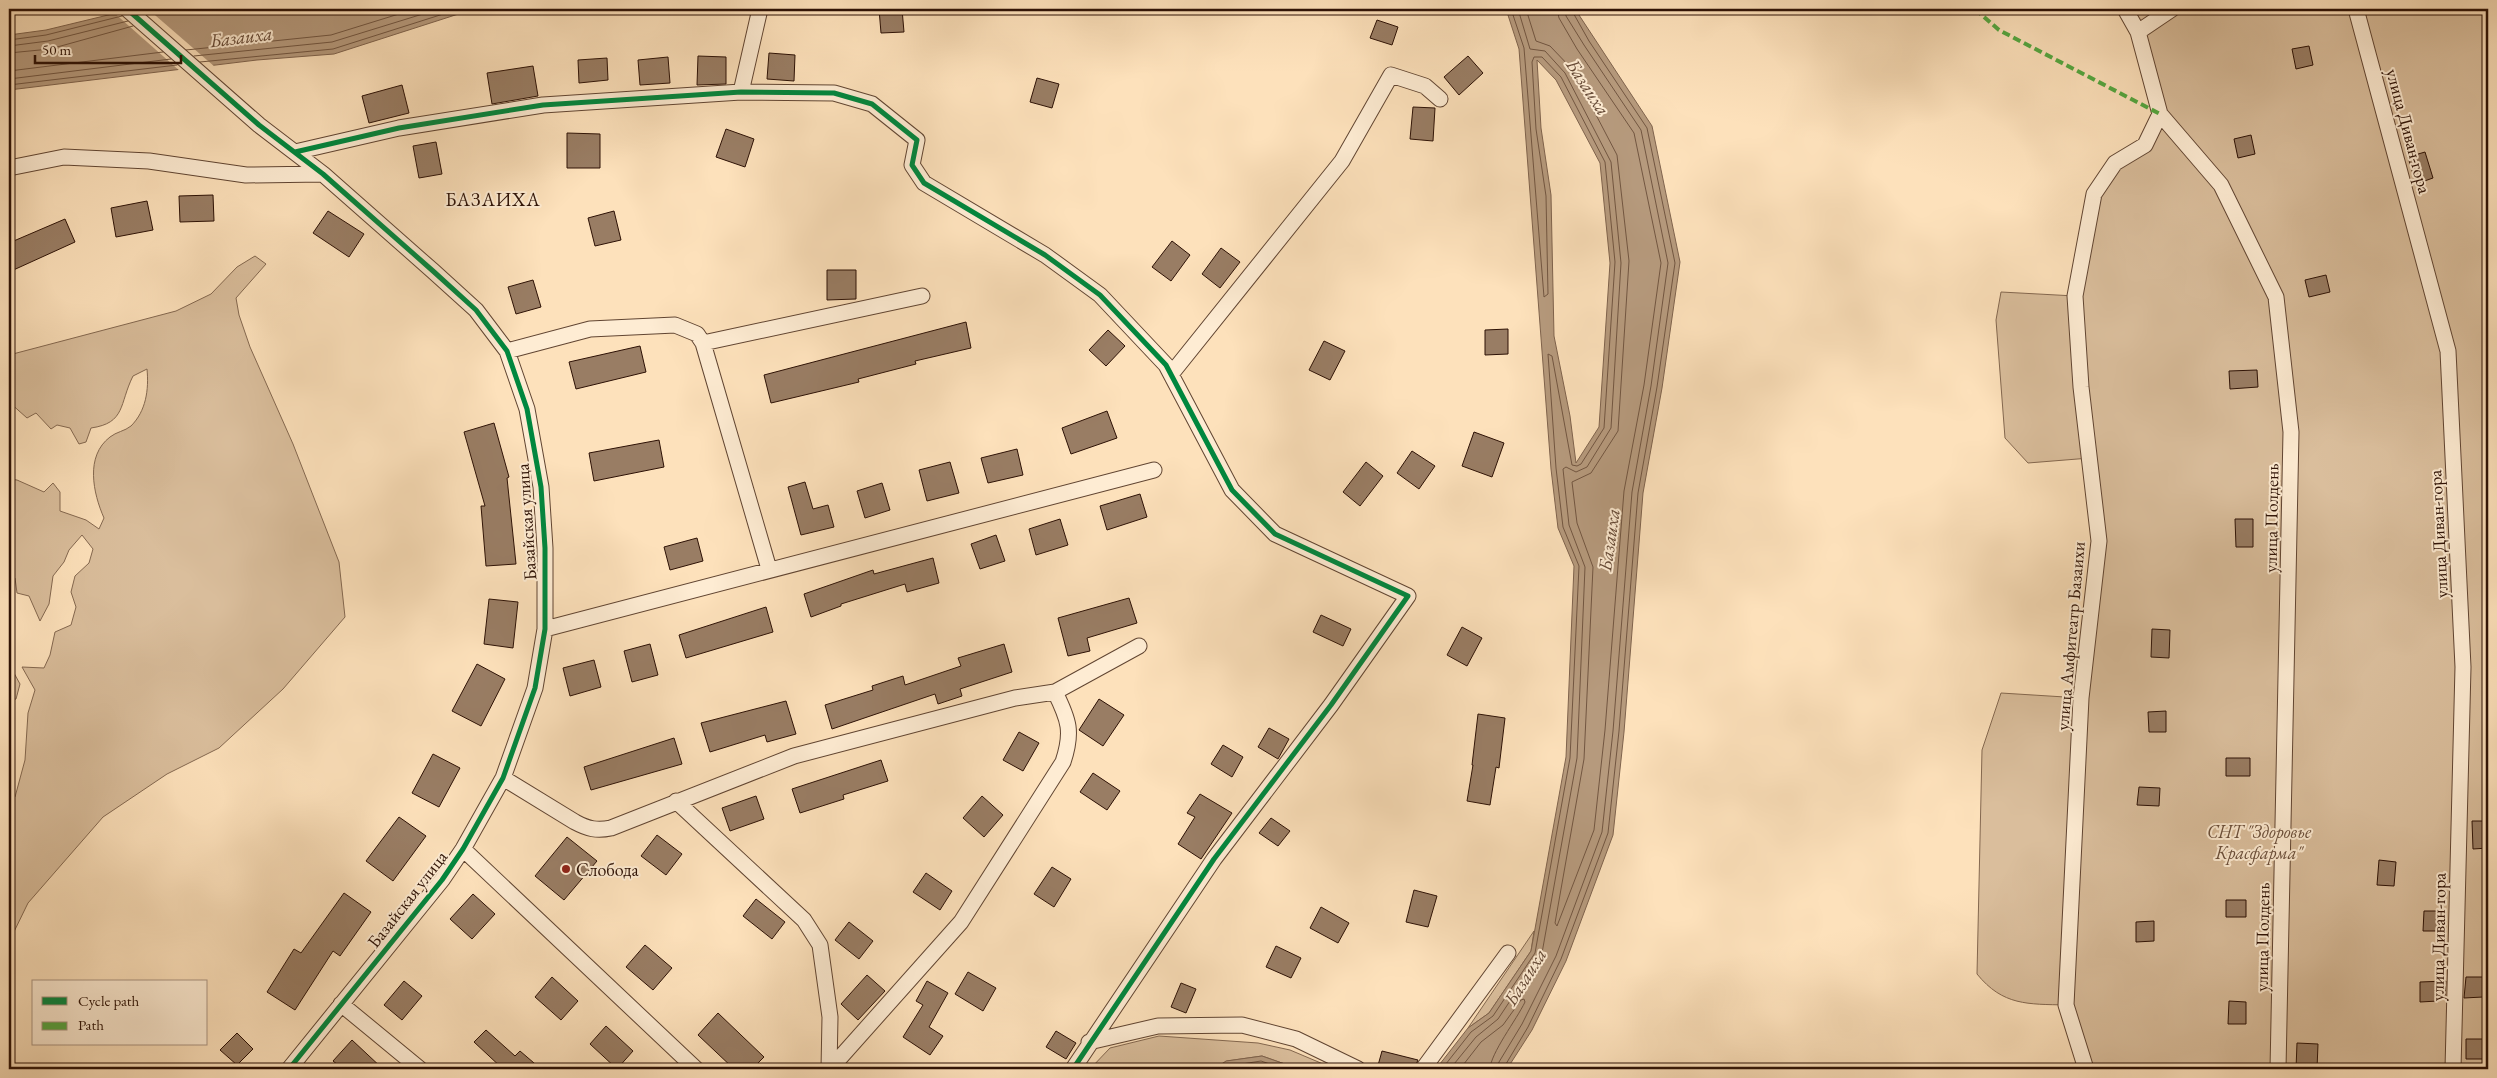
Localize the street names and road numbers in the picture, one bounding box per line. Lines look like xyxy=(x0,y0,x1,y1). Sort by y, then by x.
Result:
street label: улица Диван-гора xyxy=(2381,66,2437,197)
street label: Базайская улица xyxy=(510,462,542,581)
street label: улица Полдень xyxy=(2259,463,2283,573)
street label: улица Диван-гора xyxy=(2423,468,2453,599)
street label: улица Амфитеатр Базаихи xyxy=(2050,540,2090,731)
street label: Базайская улица xyxy=(362,845,453,952)
street label: улица Диван-гора xyxy=(2425,872,2451,1001)
street label: улица Полдень xyxy=(2250,882,2274,992)

